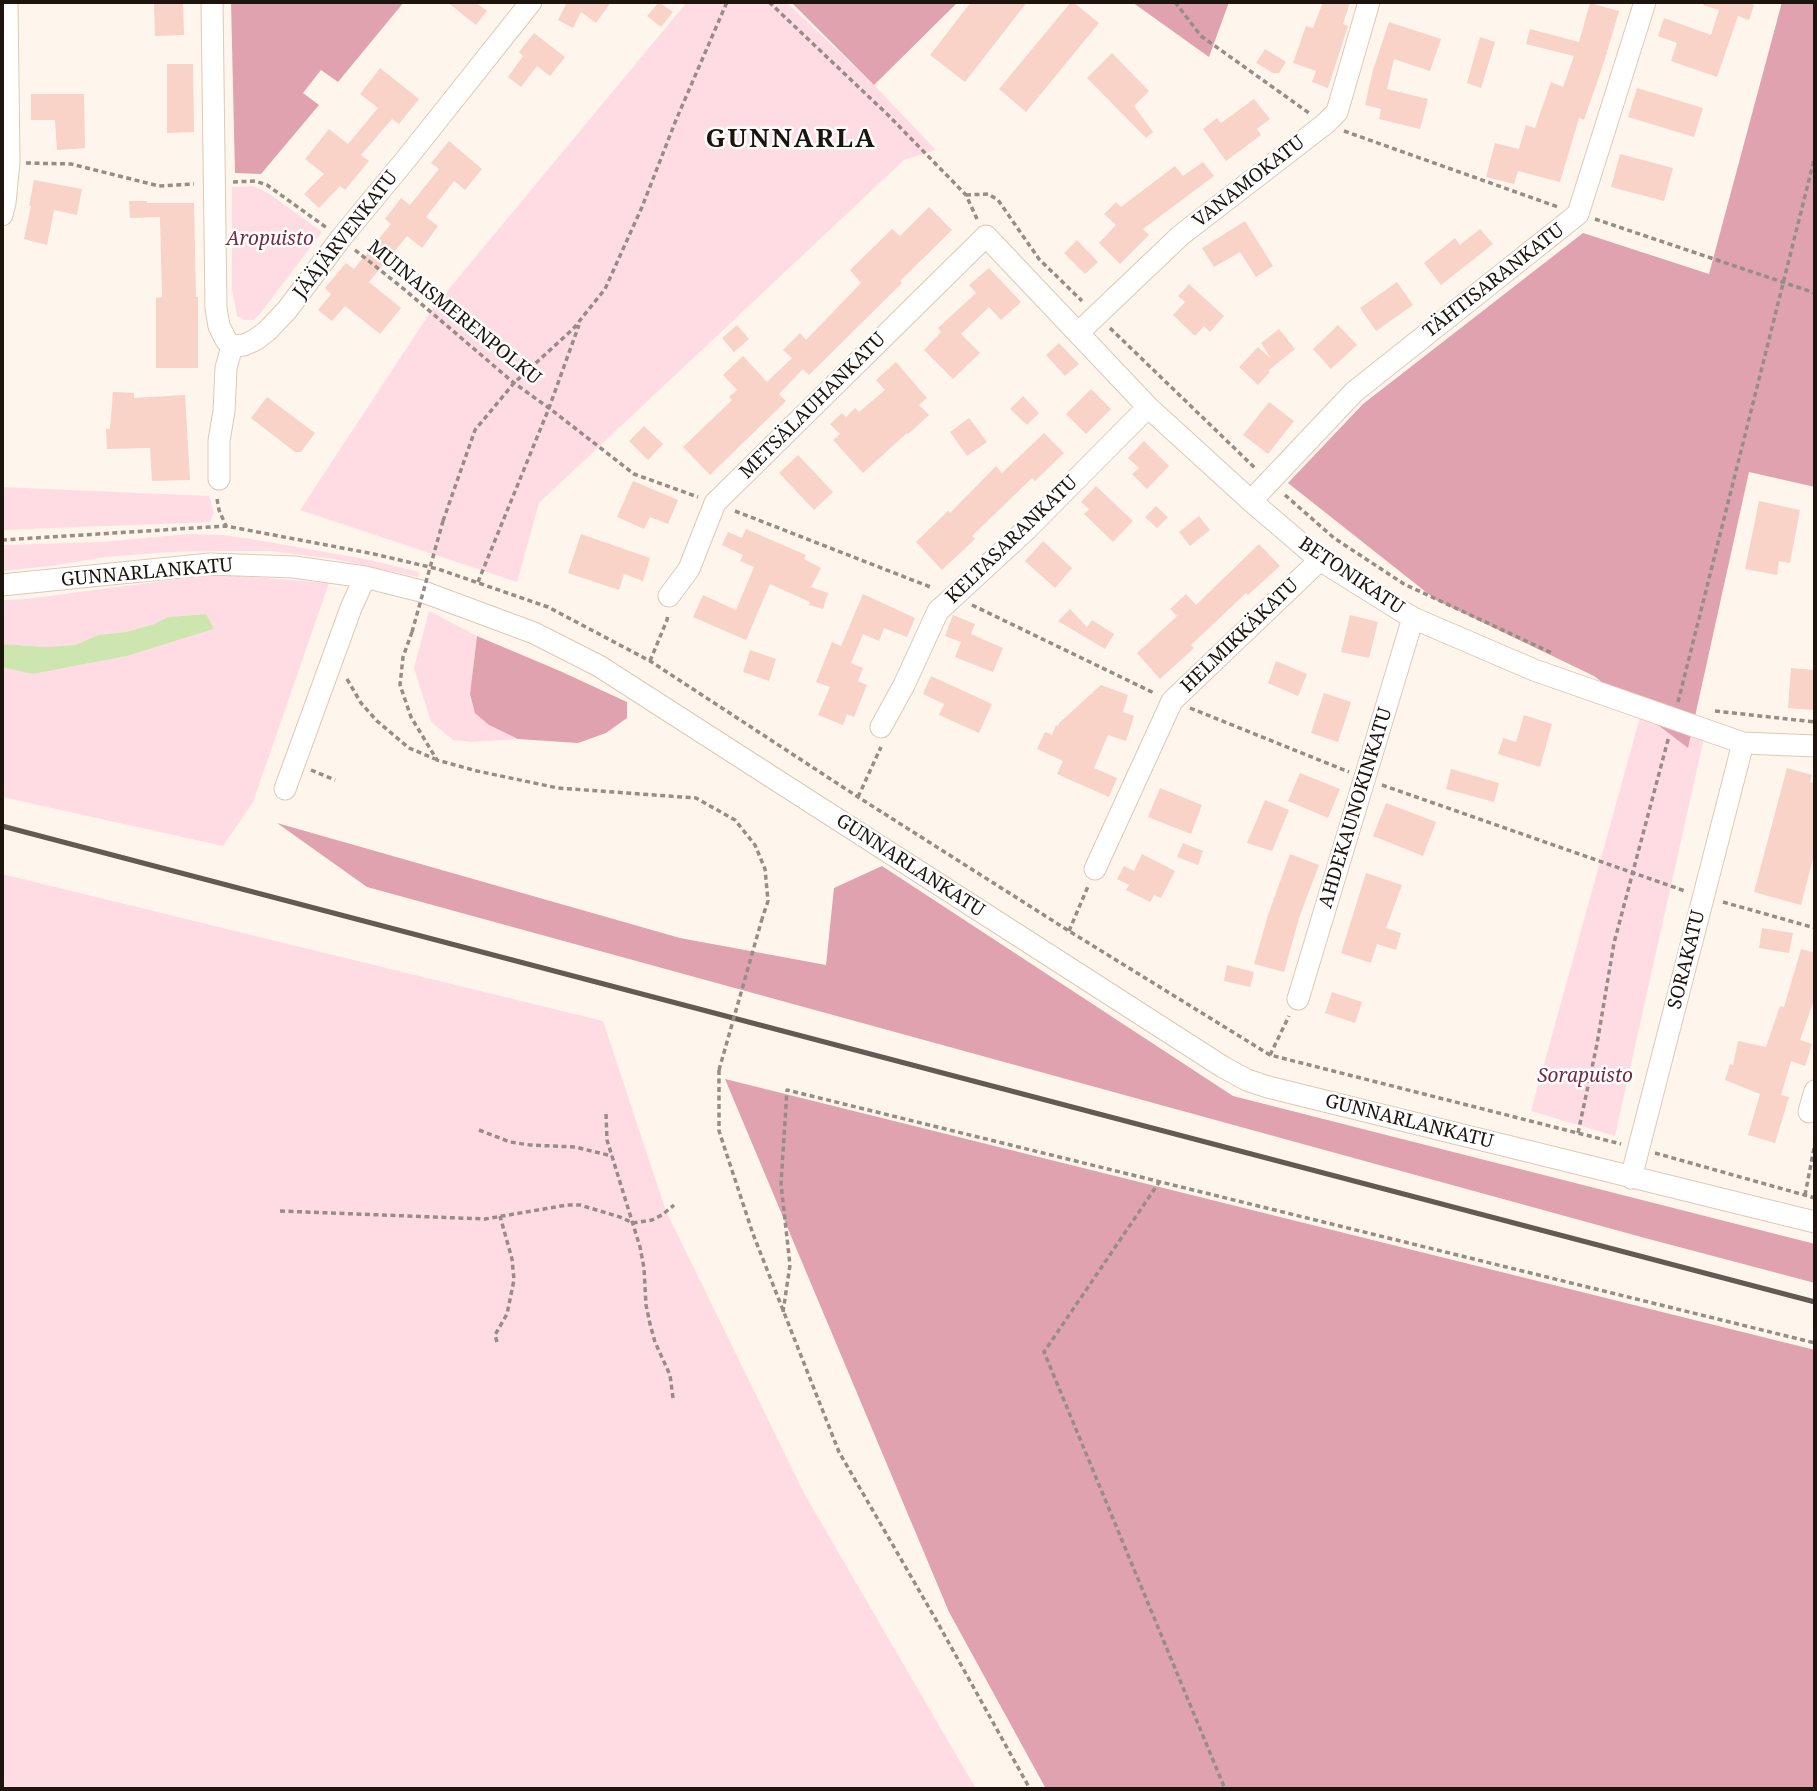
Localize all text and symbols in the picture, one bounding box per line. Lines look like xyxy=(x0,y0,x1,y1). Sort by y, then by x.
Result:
district label: GUNNARLA xyxy=(706,124,876,156)
street label: VANAMOKATU xyxy=(1189,131,1309,233)
street label: JÄÄJÄRVENKATU xyxy=(289,167,403,303)
street label: TÄHTISARANKATU xyxy=(1419,219,1569,343)
park label: Aropuisto xyxy=(226,229,314,251)
street label: MUINAISMERENPOLKU xyxy=(363,236,545,390)
street label: METSÄLAUHANKATU xyxy=(735,328,891,484)
street label: KELTASARANKATU xyxy=(941,471,1083,609)
street label: BETONIKATU xyxy=(1294,532,1408,620)
street label: GUNNARLANKATU xyxy=(60,554,234,592)
street label: HELMIKKÄKATU xyxy=(1177,574,1303,698)
street label: AHDEKAUNOKINKATU xyxy=(1315,705,1397,911)
street label: GUNNARLANKATU xyxy=(831,809,989,923)
street label: SORAKATU xyxy=(1664,908,1710,1012)
park label: Sorapuisto xyxy=(1537,1066,1633,1088)
street label: GUNNARLANKATU xyxy=(1323,1090,1495,1154)

